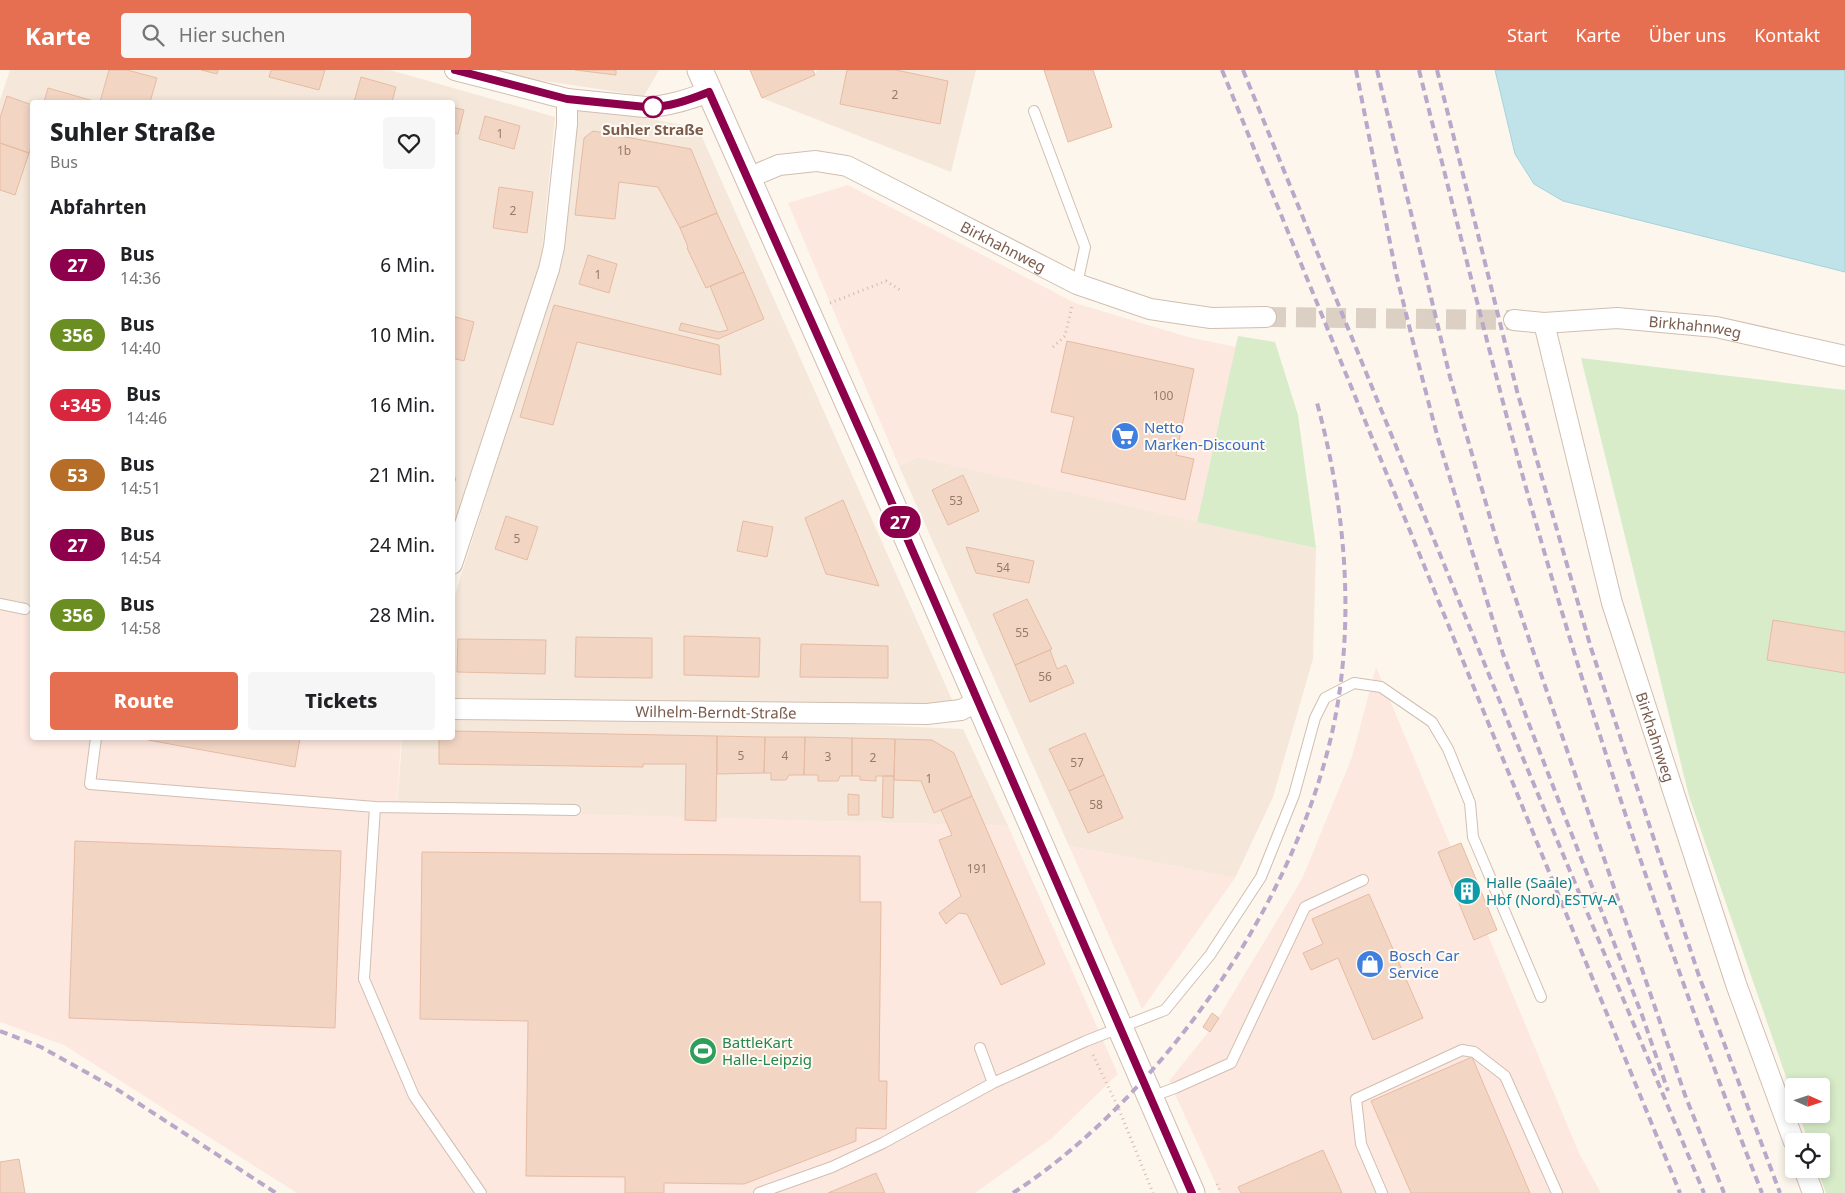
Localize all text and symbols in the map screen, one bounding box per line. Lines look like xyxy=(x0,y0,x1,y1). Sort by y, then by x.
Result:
search box xyxy=(121,13,471,58)
text: Karte xyxy=(25,19,91,52)
icon: search xyxy=(139,21,167,49)
text: Hier suchen xyxy=(179,22,285,48)
text: Start xyxy=(1507,23,1547,47)
text: Karte xyxy=(1575,23,1621,47)
text: Über uns xyxy=(1649,23,1726,47)
text: Kontakt xyxy=(1754,23,1820,47)
house number: 2 xyxy=(892,86,899,103)
marker: Suhler Straße xyxy=(642,96,664,118)
text: Suhler Straße xyxy=(50,115,216,148)
button: heart xyxy=(383,117,435,169)
place label: Suhler Straße xyxy=(602,119,704,139)
house number: 1 xyxy=(497,125,503,142)
house number: 1b xyxy=(617,142,631,159)
text: Bus xyxy=(50,151,78,173)
text: Abfahrten xyxy=(50,194,147,220)
house number: 2 xyxy=(510,202,517,219)
street label: Birkhahnweg xyxy=(957,216,1050,276)
text: Bus xyxy=(120,241,155,267)
text: 6 Min. xyxy=(380,252,435,278)
text: 27 xyxy=(67,253,88,277)
house number: 1 xyxy=(595,266,601,283)
text: 14:36 xyxy=(120,267,161,289)
text: Bus xyxy=(120,311,155,337)
street label: Birkhahnweg xyxy=(1648,311,1744,342)
text: 10 Min. xyxy=(369,322,435,348)
text: 356 xyxy=(62,323,93,347)
text: 14:40 xyxy=(120,337,161,359)
text: Bus xyxy=(126,381,161,407)
house number: 100 xyxy=(1153,387,1173,404)
text: 16 Min. xyxy=(369,392,435,418)
text: +345 xyxy=(60,393,101,417)
text: 14:46 xyxy=(126,407,167,429)
place label: Netto Marken-Discount xyxy=(1144,417,1266,454)
supermarket icon: Netto Marken-Discount xyxy=(1110,421,1140,451)
text: Bus xyxy=(120,451,155,477)
text: 21 Min. xyxy=(369,462,435,488)
text: 53 xyxy=(67,463,88,487)
text: 14:51 xyxy=(120,477,161,499)
house number: 53 xyxy=(949,492,963,509)
line badge: 27 xyxy=(878,506,922,538)
text: 27 xyxy=(890,510,910,534)
text: Bus xyxy=(120,521,155,547)
house number: 5 xyxy=(514,530,521,547)
text: 24 Min. xyxy=(369,532,435,558)
text: 27 xyxy=(67,533,88,557)
text: 14:54 xyxy=(120,547,161,569)
house number: 54 xyxy=(996,559,1010,576)
text: Bus xyxy=(120,591,155,617)
text: 28 Min. xyxy=(369,602,435,628)
text: 356 xyxy=(62,603,93,627)
text: 14:58 xyxy=(120,617,161,639)
house number: 55 xyxy=(1015,624,1029,641)
house number: 56 xyxy=(1038,668,1052,685)
button: Route xyxy=(50,672,238,730)
button: Tickets xyxy=(248,672,435,730)
street label: Birkhahnweg xyxy=(1632,689,1680,785)
street label: Wilhelm-Berndt-Straße xyxy=(635,701,797,723)
house number: 5 xyxy=(738,747,745,764)
house number: 4 xyxy=(782,747,789,764)
house number: 3 xyxy=(825,748,832,765)
house number: 2 xyxy=(870,749,877,766)
house number: 57 xyxy=(1070,754,1084,771)
house number: 1 xyxy=(926,770,932,787)
house number: 58 xyxy=(1089,796,1103,813)
house number: 191 xyxy=(967,860,987,877)
place label: Halle (Saale) Hbf (Nord) ESTW-A xyxy=(1486,872,1618,909)
building icon: Halle (Saale) Hbf (Nord) ESTW-A xyxy=(1452,876,1482,906)
place label: Bosch Car Service xyxy=(1389,945,1459,982)
shop icon: Bosch Car Service xyxy=(1355,949,1385,979)
place label: BattleKart Halle-Leipzig xyxy=(722,1032,812,1069)
sports icon: BattleKart Halle-Leipzig xyxy=(688,1036,718,1066)
north arrow xyxy=(1785,1078,1830,1122)
map controls xyxy=(1785,1078,1830,1178)
button: locate xyxy=(1785,1133,1830,1178)

